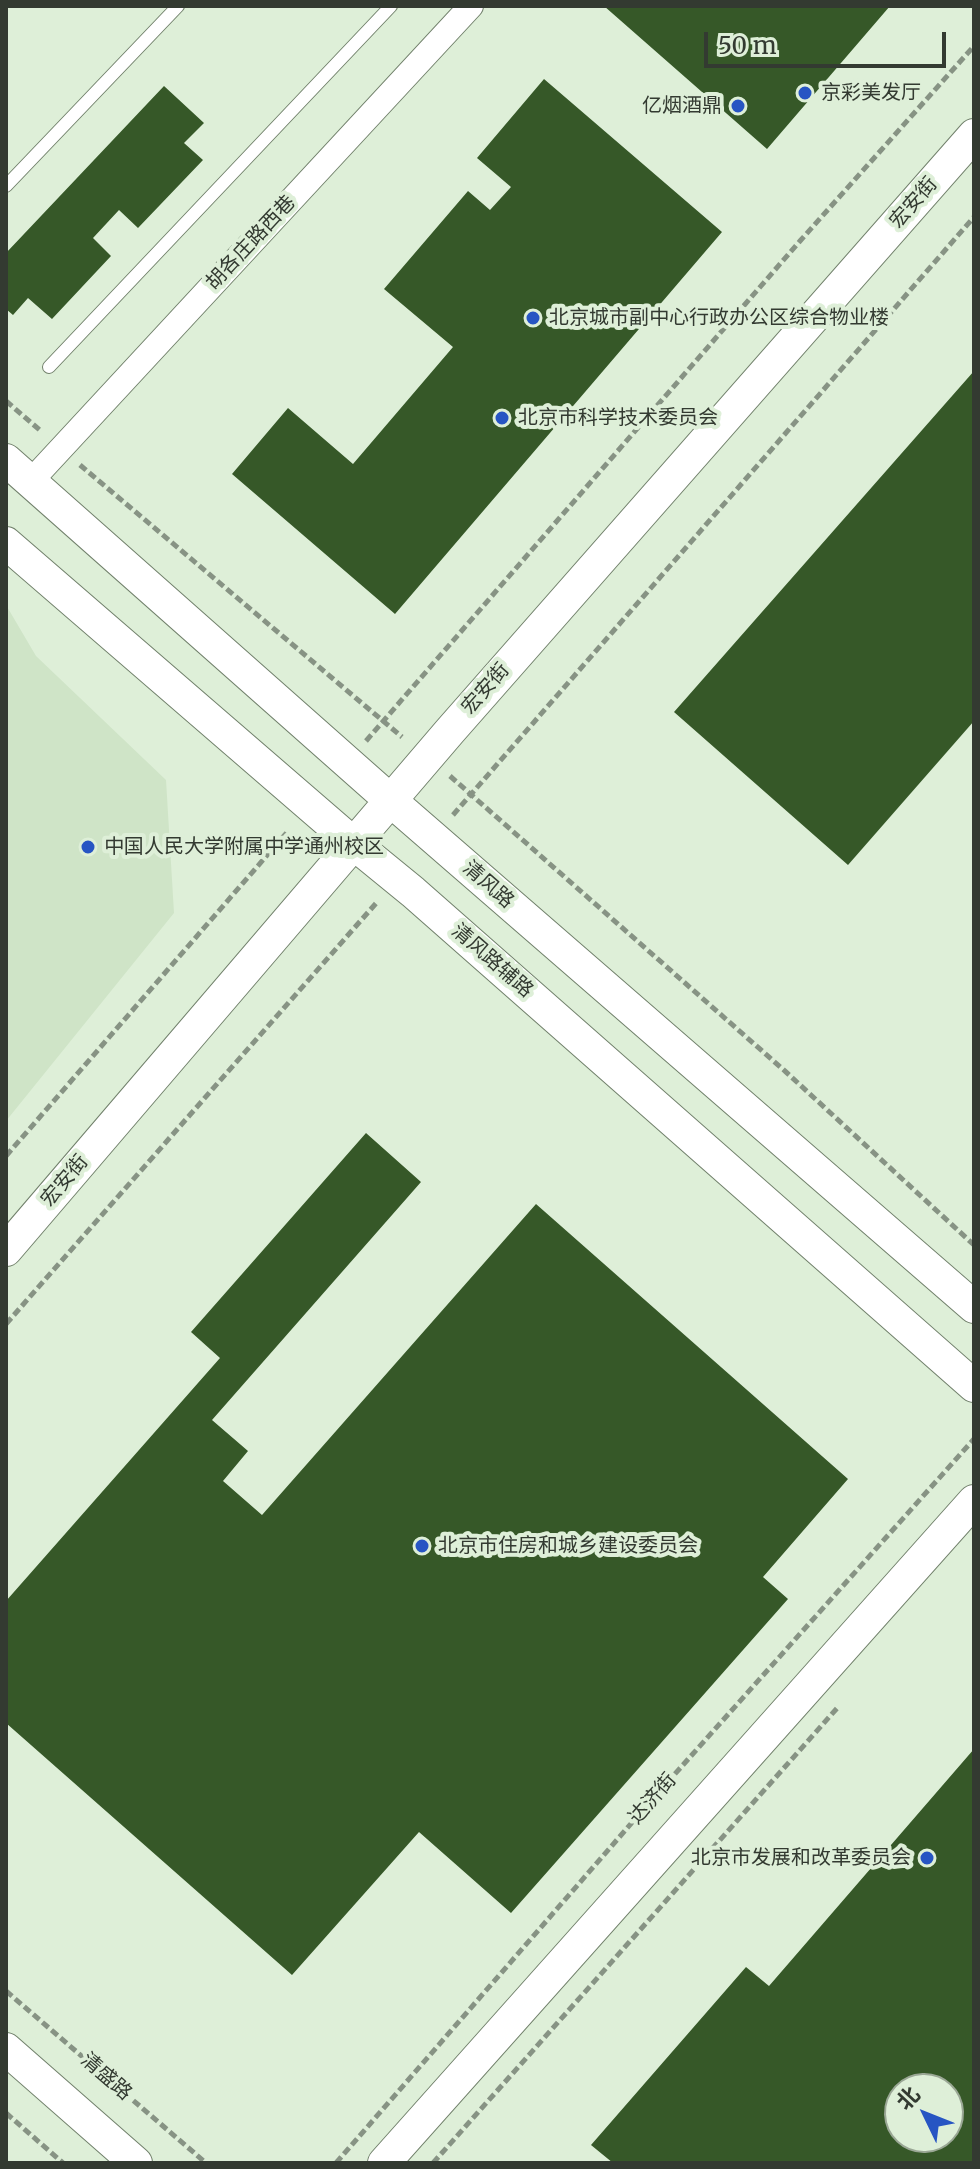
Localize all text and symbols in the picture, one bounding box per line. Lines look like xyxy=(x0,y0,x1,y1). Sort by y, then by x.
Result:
scale bar xyxy=(708,16,950,66)
text: 50 m xyxy=(718,30,777,61)
place label: 京彩美发厅 xyxy=(821,81,921,105)
marker: 京彩美发厅 xyxy=(796,84,814,102)
place label: 亿烟酒鼎 xyxy=(642,94,722,118)
marker: 亿烟酒鼎 xyxy=(729,97,747,115)
street label: 宏安街 xyxy=(885,172,943,234)
street label: 胡各庄路西巷 xyxy=(201,191,301,295)
place label: 北京城市副中心行政办公区综合物业楼 xyxy=(549,306,889,330)
marker: 北京城市副中心行政办公区综合物业楼 xyxy=(524,309,542,327)
place label: 北京市科学技术委员会 xyxy=(518,406,718,430)
marker: 北京市科学技术委员会 xyxy=(493,409,511,427)
street label: 宏安街 xyxy=(457,658,515,720)
place label: 中国人民大学附属中学通州校区 xyxy=(104,835,384,859)
marker: 中国人民大学附属中学通州校区 xyxy=(79,838,97,856)
street label: 清风路 xyxy=(457,856,519,914)
street label: 清风路辅路 xyxy=(446,919,538,1003)
street label: 宏安街 xyxy=(37,1150,93,1212)
place label: 北京市住房和城乡建设委员会 xyxy=(438,1534,698,1558)
marker: 北京市住房和城乡建设委员会 xyxy=(413,1537,431,1555)
street label: 达济街 xyxy=(624,1768,682,1830)
place label: 北京市发展和改革委员会 xyxy=(691,1846,911,1870)
marker: 北京市发展和改革委员会 xyxy=(918,1849,936,1867)
street label: 清盛路 xyxy=(75,2048,137,2106)
north arrow xyxy=(884,2073,964,2153)
text: 北 xyxy=(890,2080,926,2116)

